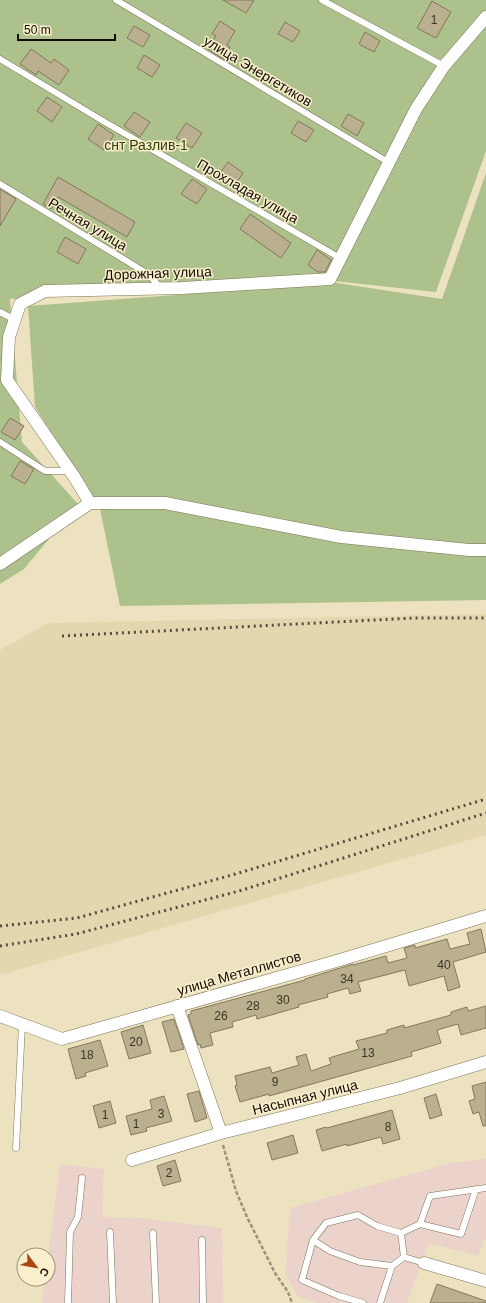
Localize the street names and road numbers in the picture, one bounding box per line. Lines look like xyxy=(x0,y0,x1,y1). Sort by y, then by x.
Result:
street label: улица Энергетиков xyxy=(201,32,315,110)
street label: Прохладая улица xyxy=(194,155,302,227)
street label: Речная улица xyxy=(46,194,130,254)
street label: Дорожная улица xyxy=(104,263,212,283)
street label: улица Металлистов xyxy=(175,948,303,998)
street label: Насыпная улица xyxy=(251,1076,360,1118)

